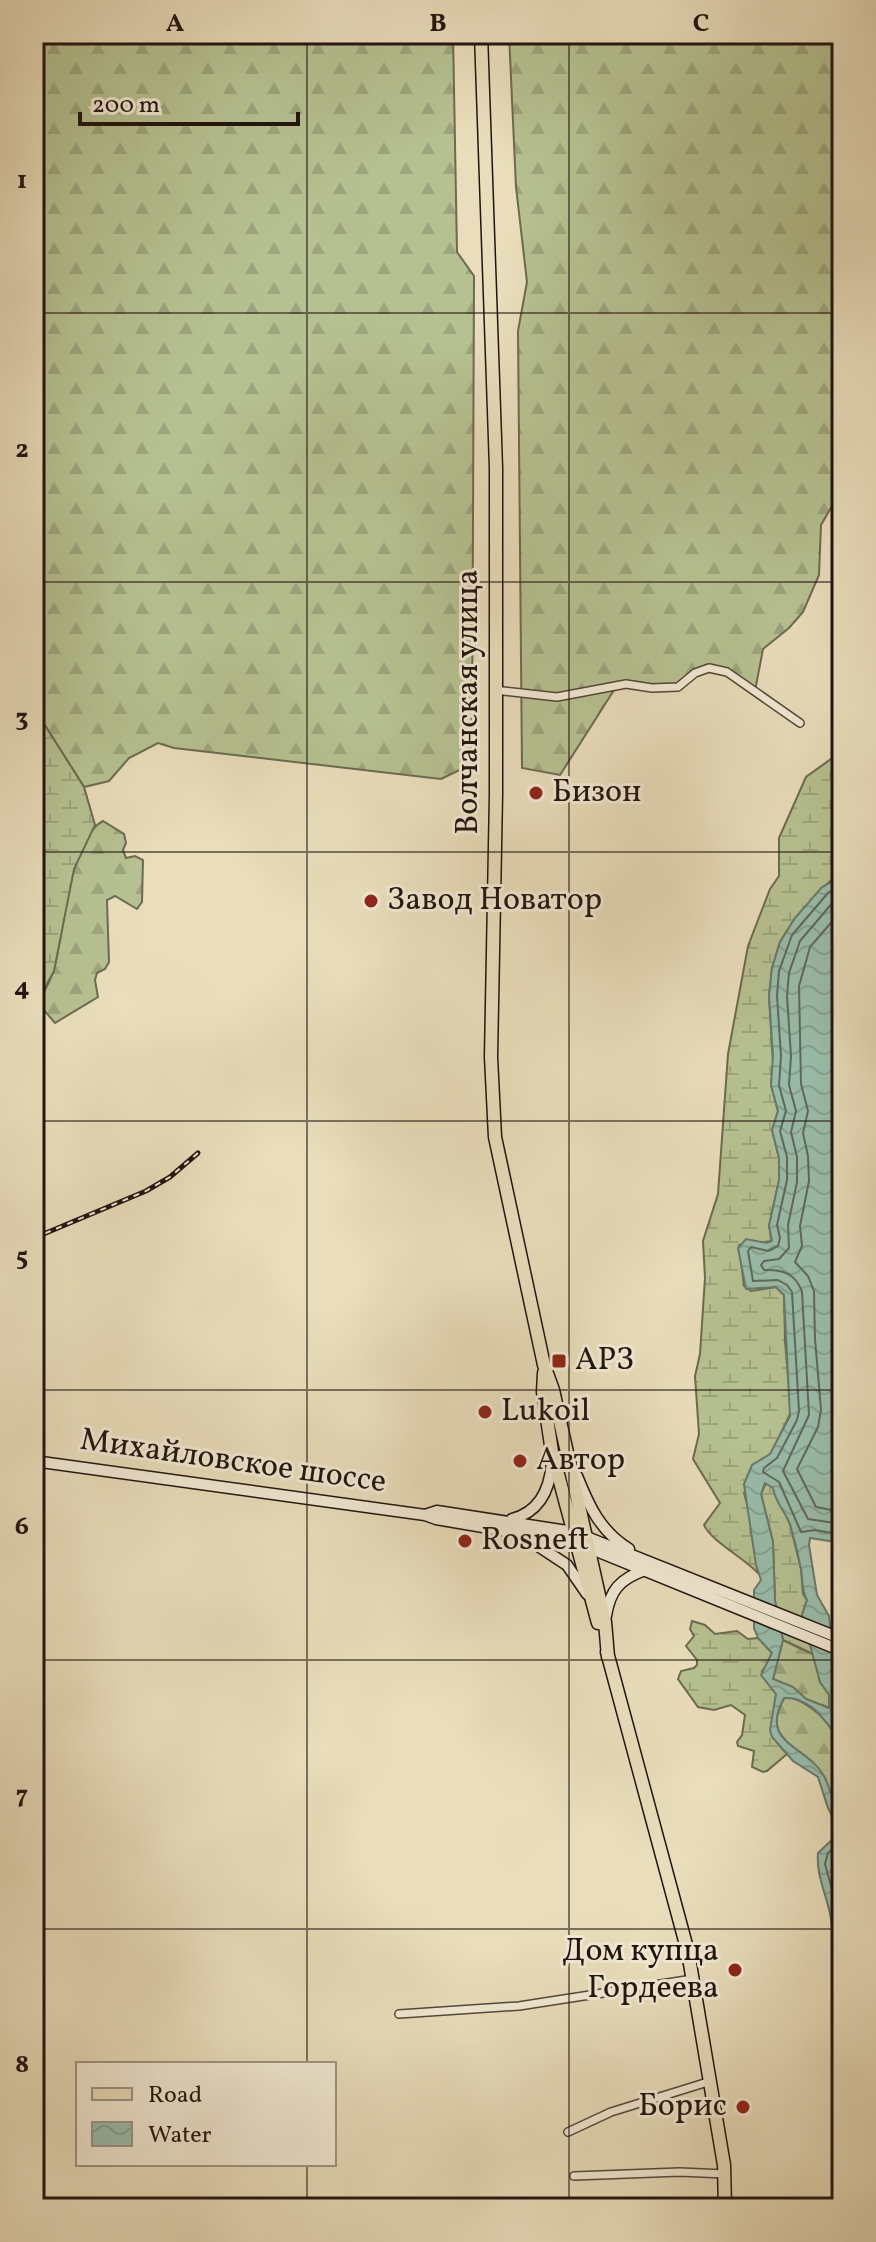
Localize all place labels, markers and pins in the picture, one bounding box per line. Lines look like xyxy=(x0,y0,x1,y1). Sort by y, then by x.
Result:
place label: Бизон xyxy=(552,771,642,815)
marker: Бизон xyxy=(527,784,545,802)
place label: Завод Новатор xyxy=(387,879,602,923)
marker: Завод Новатор xyxy=(362,892,380,910)
place label: АРЗ xyxy=(575,1339,634,1383)
marker: АРЗ xyxy=(550,1352,568,1370)
place label: Lukoil xyxy=(501,1390,590,1434)
marker: Lukoil xyxy=(476,1403,494,1421)
place label: Автор xyxy=(536,1439,625,1483)
marker: Автор xyxy=(511,1452,529,1470)
place label: Rosneft xyxy=(481,1519,589,1563)
marker: Rosneft xyxy=(456,1532,474,1550)
place label: Дом купца Гордеева xyxy=(562,1930,719,2011)
marker: Дом купца Гордеева xyxy=(726,1961,744,1979)
place label: Борис xyxy=(638,2085,727,2129)
marker: Борис xyxy=(734,2098,752,2116)

